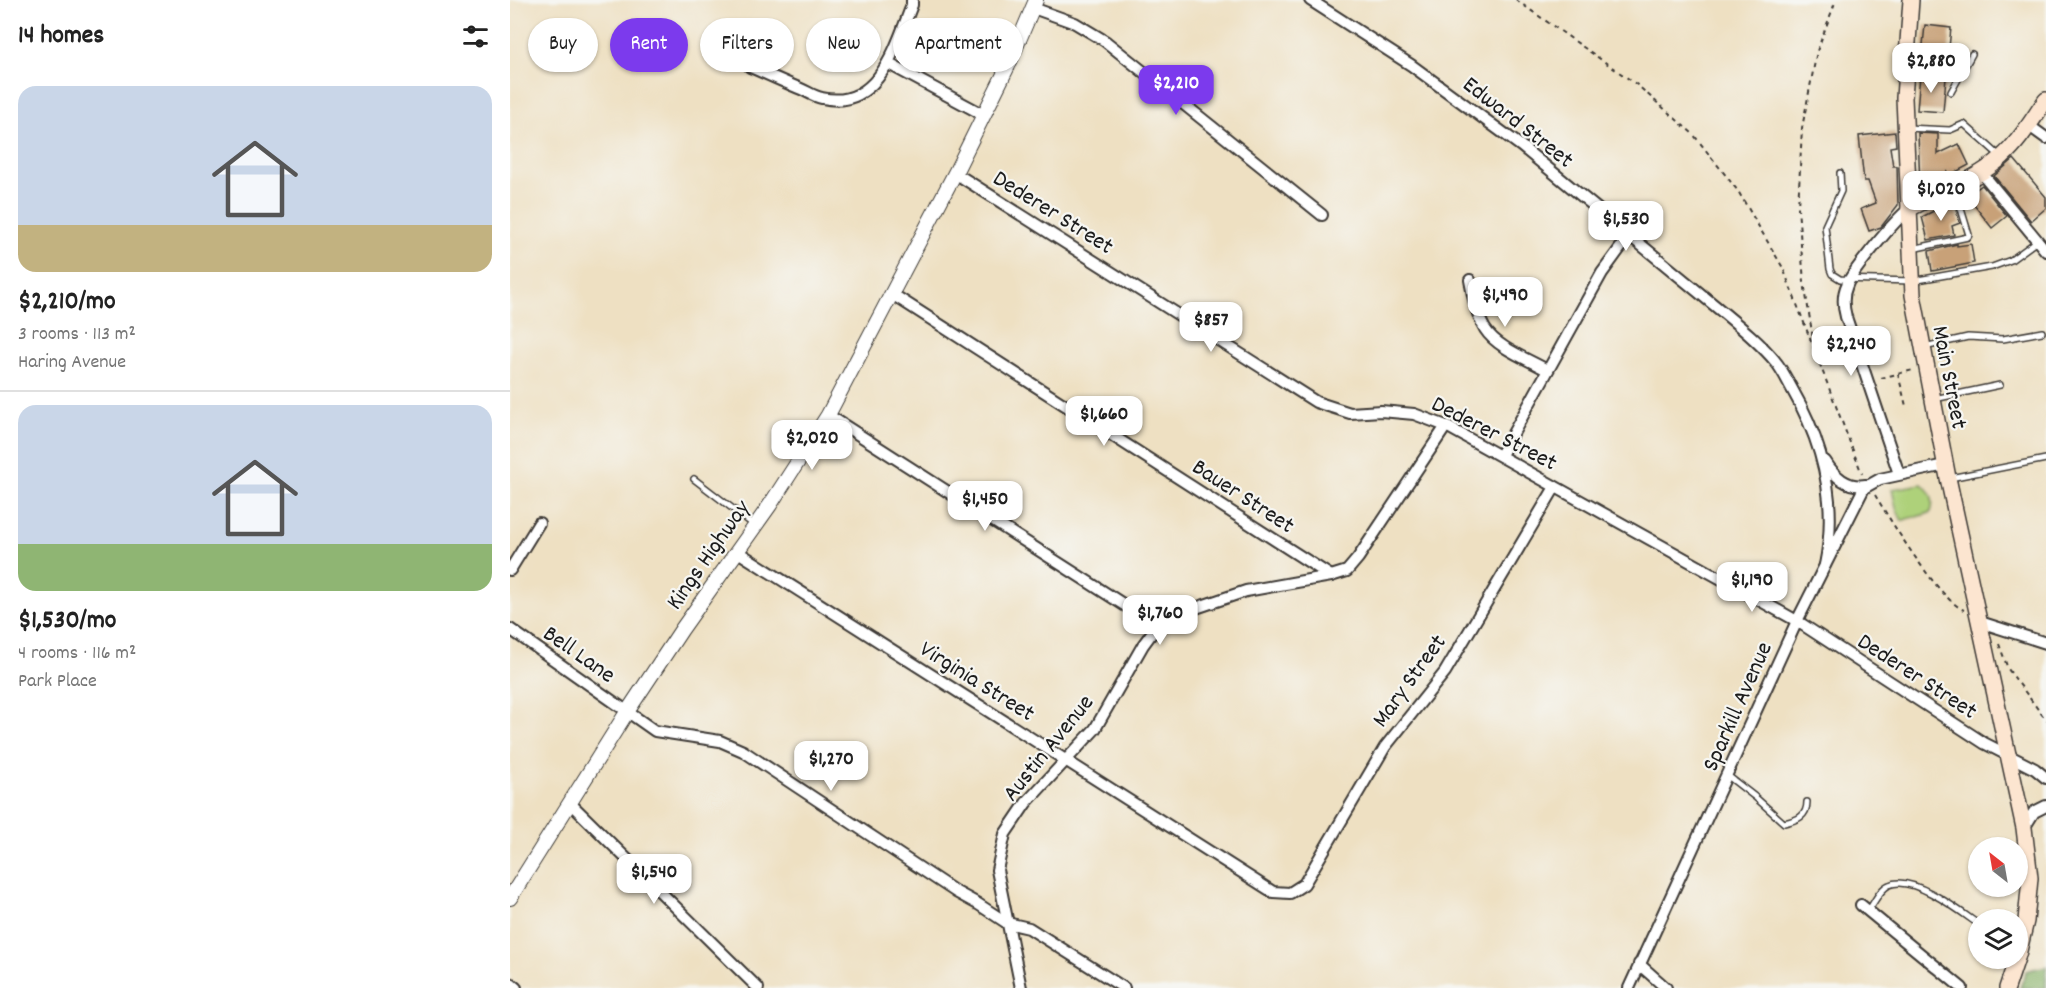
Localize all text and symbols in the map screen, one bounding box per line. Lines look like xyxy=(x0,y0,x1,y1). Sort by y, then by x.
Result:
text: 14 homes xyxy=(18,18,104,55)
chip: Buy xyxy=(528,18,598,72)
chip: Rent xyxy=(610,18,688,72)
chip: Filters xyxy=(700,18,794,72)
chip: New xyxy=(806,18,881,72)
chip: Apartment xyxy=(893,18,1023,72)
icon: filters xyxy=(459,20,492,53)
pin: $2,880 xyxy=(1882,43,1980,94)
text: $2,880 xyxy=(1906,48,1956,76)
pin: $2,210 xyxy=(1127,65,1225,116)
street label: Edward Street xyxy=(1454,69,1580,178)
text: $2,210 xyxy=(1153,70,1199,98)
icon: home xyxy=(201,125,309,233)
street label: Dederer Street xyxy=(985,163,1120,264)
pin: $1,020 xyxy=(1892,171,1990,222)
text: $1,020 xyxy=(1917,176,1965,204)
pin: $1,530 xyxy=(1577,201,1675,252)
text: $1,530 xyxy=(1602,206,1650,234)
pin: $1,490 xyxy=(1456,277,1554,328)
text: $1,490 xyxy=(1482,282,1528,310)
text: $2,210/mo xyxy=(18,284,116,321)
pin: $857 xyxy=(1175,302,1247,353)
text: $857 xyxy=(1193,307,1229,335)
text: 3 rooms · 113 m² xyxy=(18,321,136,349)
street label: Main Street xyxy=(1921,323,1975,432)
pin: $2,240 xyxy=(1802,326,1900,377)
text: $2,240 xyxy=(1826,331,1876,359)
text: Haring Avenue xyxy=(18,349,126,377)
street label: Dederer Street xyxy=(1425,388,1562,481)
pin: $1,660 xyxy=(1055,396,1153,447)
text: $1,660 xyxy=(1080,401,1128,429)
pin: $2,020 xyxy=(763,420,861,471)
text: $2,020 xyxy=(785,425,839,453)
icon: home xyxy=(201,444,309,552)
street label: Bauer Street xyxy=(1184,452,1300,544)
pin: $1,450 xyxy=(936,481,1034,532)
text: $1,450 xyxy=(962,486,1008,514)
street label: Kings Highway xyxy=(659,493,761,618)
pin: $1,190 xyxy=(1703,562,1801,613)
text: $1,190 xyxy=(1731,567,1773,595)
pin: $1,760 xyxy=(1111,595,1209,646)
text: $1,760 xyxy=(1137,600,1183,628)
text: $1,530/mo xyxy=(18,603,116,640)
street label: Bell Lane xyxy=(535,618,621,693)
street label: Dederer Street xyxy=(1850,626,1983,729)
street label: Mary Street xyxy=(1365,628,1456,735)
street label: Virginia Street xyxy=(912,634,1041,732)
street label: Sparkill Avenue xyxy=(1695,637,1782,777)
text: 4 rooms · 116 m² xyxy=(18,640,136,668)
text: Park Place xyxy=(18,668,97,696)
street label: Austin Avenue xyxy=(996,688,1103,810)
pin: $1,270 xyxy=(782,741,880,792)
text: $1,270 xyxy=(808,746,854,774)
north arrow xyxy=(1968,837,2028,897)
map controls xyxy=(1968,837,2028,969)
pin: $1,540 xyxy=(605,854,703,905)
text: $1,540 xyxy=(631,859,677,887)
button: layers xyxy=(1968,909,2028,969)

